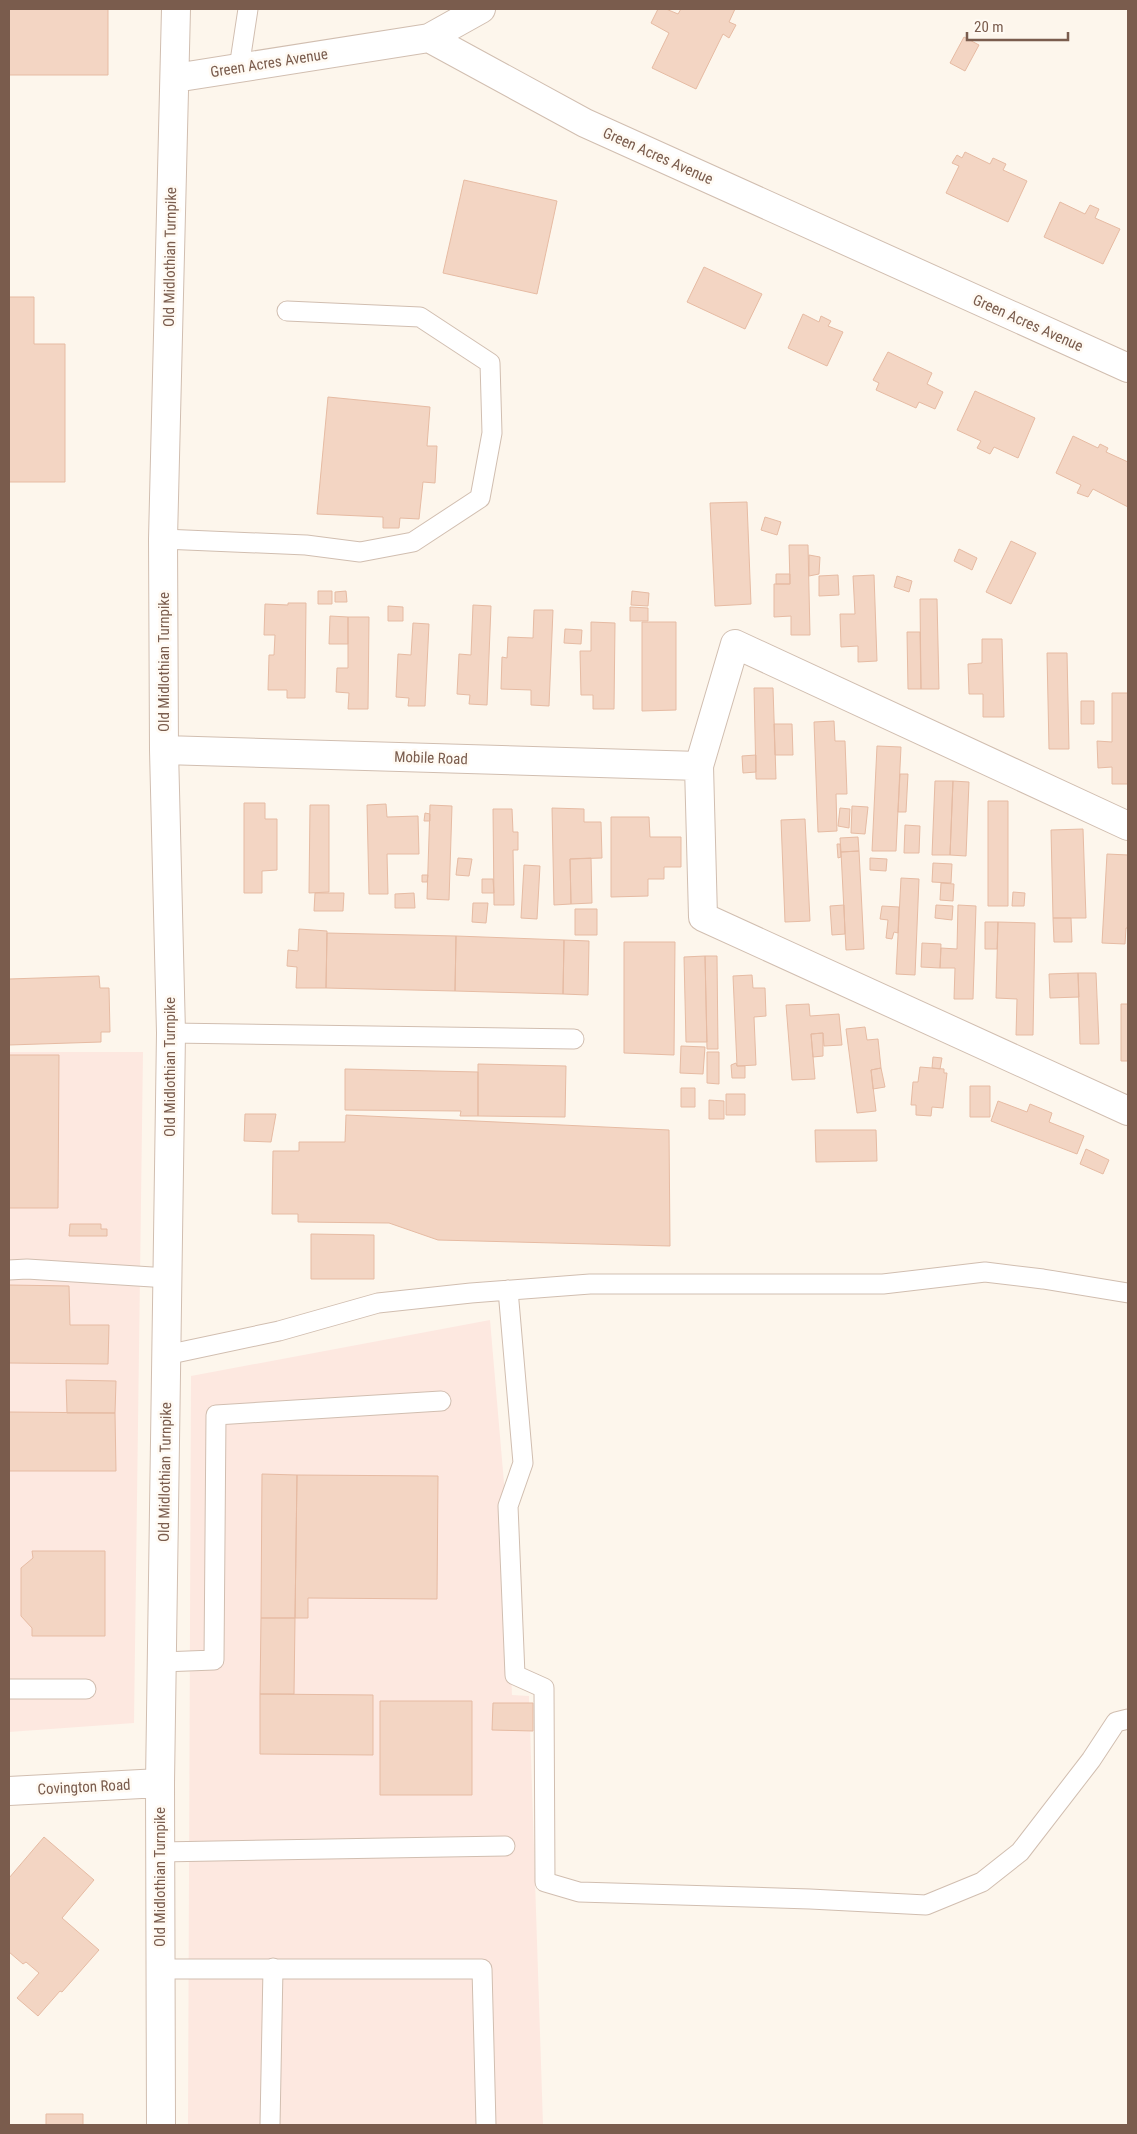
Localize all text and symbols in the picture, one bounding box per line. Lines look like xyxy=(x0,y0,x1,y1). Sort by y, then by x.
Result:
scale bar xyxy=(967,10,1068,42)
text: 20 m xyxy=(974,18,1004,36)
street label: Green Acres Avenue xyxy=(209,45,329,81)
street label: Green Acres Avenue xyxy=(600,124,716,188)
street label: Old Midlothian Turnpike xyxy=(160,187,180,327)
street label: Green Acres Avenue xyxy=(970,291,1086,355)
street label: Old Midlothian Turnpike xyxy=(155,592,173,732)
street label: Mobile Road xyxy=(394,748,468,768)
street label: Old Midlothian Turnpike xyxy=(161,997,179,1137)
street label: Old Midlothian Turnpike xyxy=(155,1402,175,1542)
street label: Covington Road xyxy=(37,1776,131,1798)
street label: Old Midlothian Turnpike xyxy=(151,1807,169,1947)

